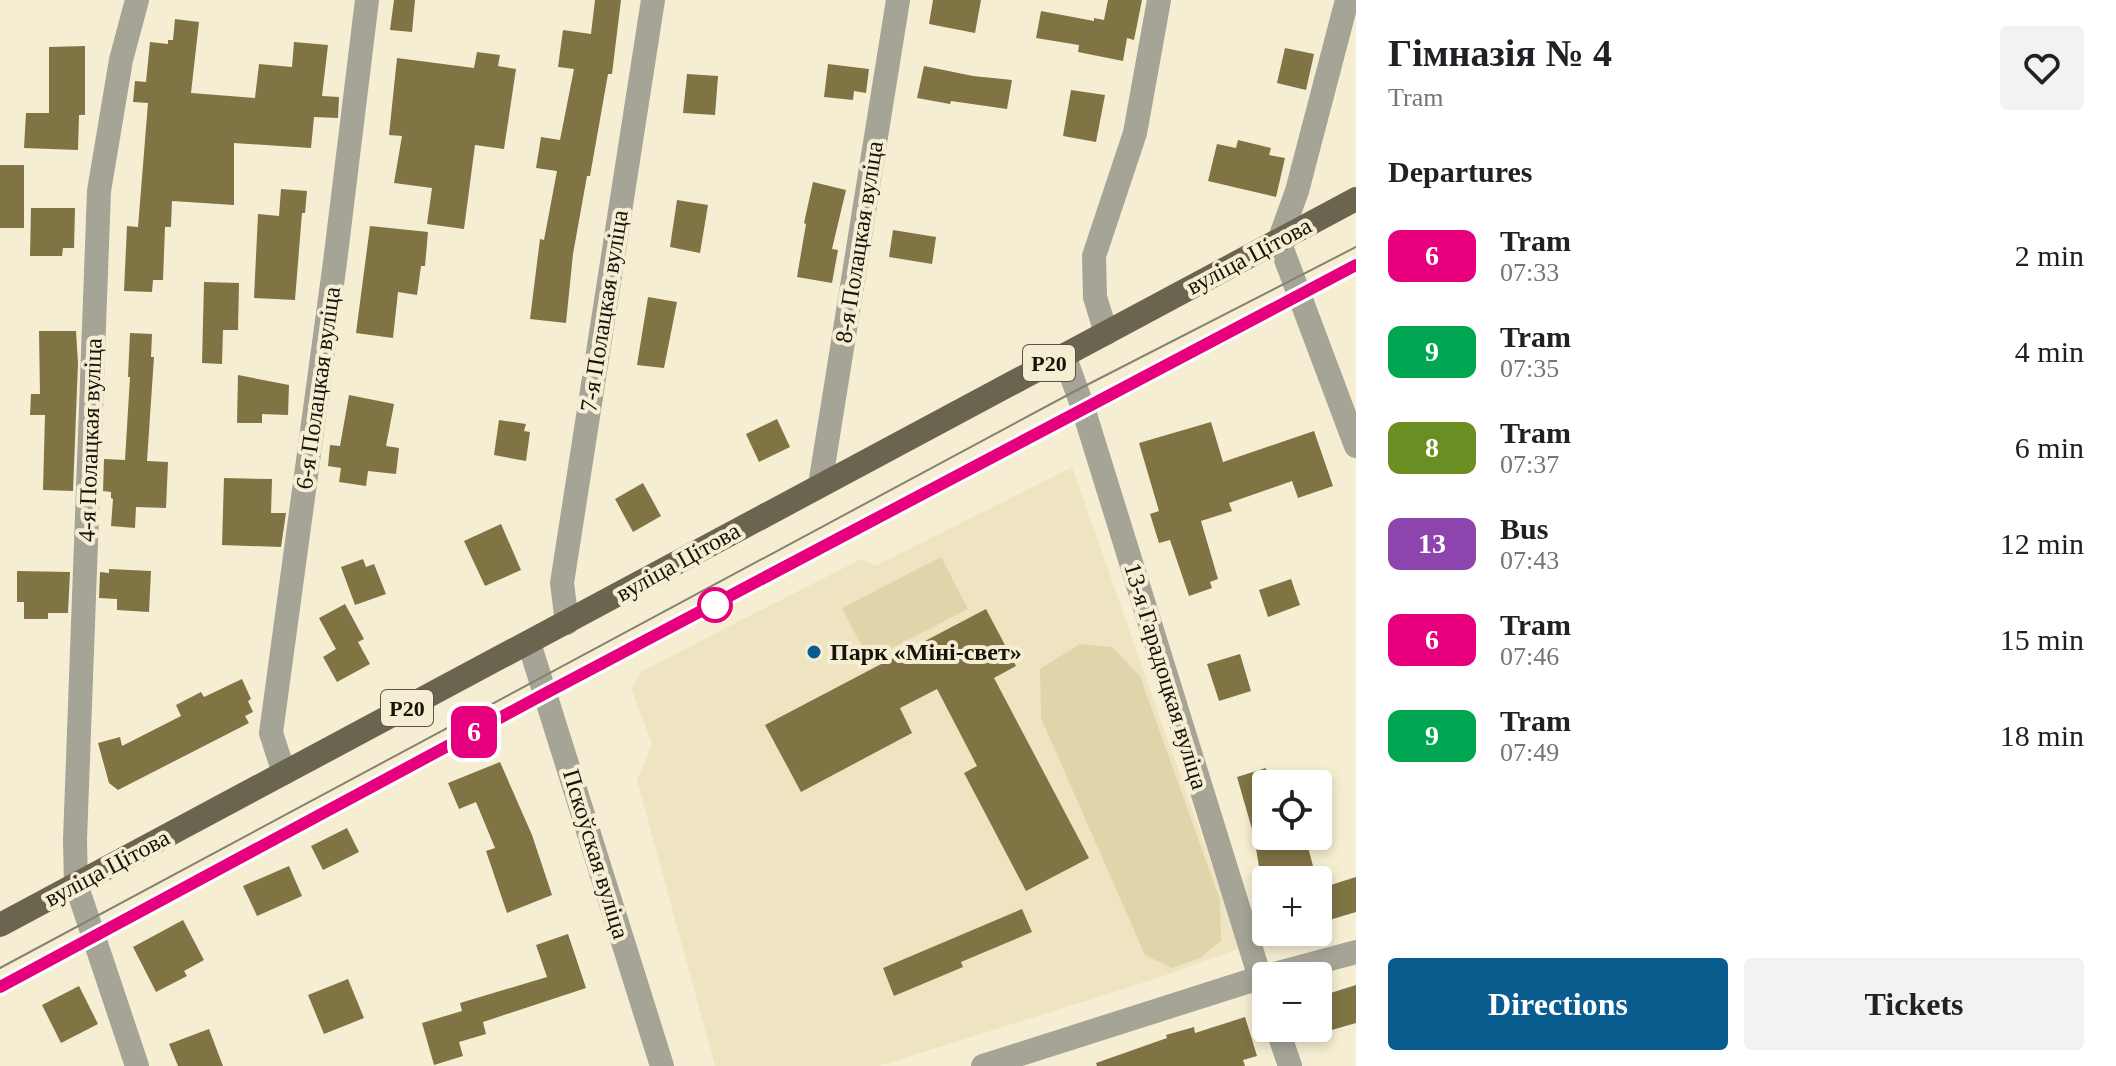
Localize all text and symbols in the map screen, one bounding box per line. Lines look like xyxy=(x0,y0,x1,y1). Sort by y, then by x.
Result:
button: heart xyxy=(2000,26,2084,110)
text: Гімназія № 4 xyxy=(1388,32,1612,74)
text: Tram xyxy=(1388,83,1443,112)
street label: 8-я Полацкая вуліца xyxy=(830,139,888,345)
text: Departures xyxy=(1388,155,1532,188)
street label: 7-я Полацкая вуліца xyxy=(575,208,633,414)
street label: вуліца Цітова xyxy=(1182,212,1316,300)
text: Tram xyxy=(1500,224,1571,257)
text: 2 min xyxy=(2015,239,2084,272)
text: 6 xyxy=(1425,240,1439,271)
text: 07:33 xyxy=(1500,258,1559,287)
street label: 6-я Полацкая вуліца xyxy=(291,285,345,491)
text: Tram xyxy=(1500,320,1571,353)
text: 4 min xyxy=(2015,335,2084,368)
text: 9 xyxy=(1425,336,1439,367)
street label: 4-я Полацкая вуліца xyxy=(73,337,107,542)
road number: Р20 xyxy=(1023,345,1075,381)
text: 07:35 xyxy=(1500,354,1559,383)
text: Tram xyxy=(1500,416,1571,449)
text: 6 min xyxy=(2015,431,2084,464)
text: 8 xyxy=(1425,432,1439,463)
text: 07:37 xyxy=(1500,450,1559,479)
text: Bus xyxy=(1500,512,1548,545)
street label: вуліца Цітова xyxy=(612,517,745,607)
text: 12 min xyxy=(2000,527,2084,560)
text: 13 xyxy=(1418,528,1446,559)
text: 07:43 xyxy=(1500,546,1559,575)
street label: 13-я Гарадоцкая вуліца xyxy=(1119,560,1213,793)
unlabelled marker xyxy=(698,588,732,622)
text: Tram xyxy=(1500,608,1571,641)
text: 15 min xyxy=(2000,623,2084,656)
text: 6 xyxy=(1425,624,1439,655)
place label: Парк «Міні-свет» xyxy=(830,639,1022,665)
text: 07:46 xyxy=(1500,642,1559,671)
marker: Парк «Міні-свет» xyxy=(805,643,823,661)
road number: Р20 xyxy=(381,690,433,726)
text: Tram xyxy=(1500,704,1571,737)
line badge: 6 xyxy=(448,706,500,758)
text: 6 xyxy=(467,716,481,747)
text: 18 min xyxy=(2000,719,2084,752)
text: 9 xyxy=(1425,720,1439,751)
text: 07:49 xyxy=(1500,738,1559,767)
street label: Пскоўская вуліца xyxy=(558,766,634,942)
map controls xyxy=(1252,770,1332,1042)
button: locate xyxy=(1252,770,1332,850)
street label: вуліца Цітова xyxy=(40,824,174,912)
button: + xyxy=(1252,866,1332,946)
button: Directions xyxy=(1388,958,1728,1050)
button: Tickets xyxy=(1744,958,2084,1050)
button: − xyxy=(1252,962,1332,1042)

